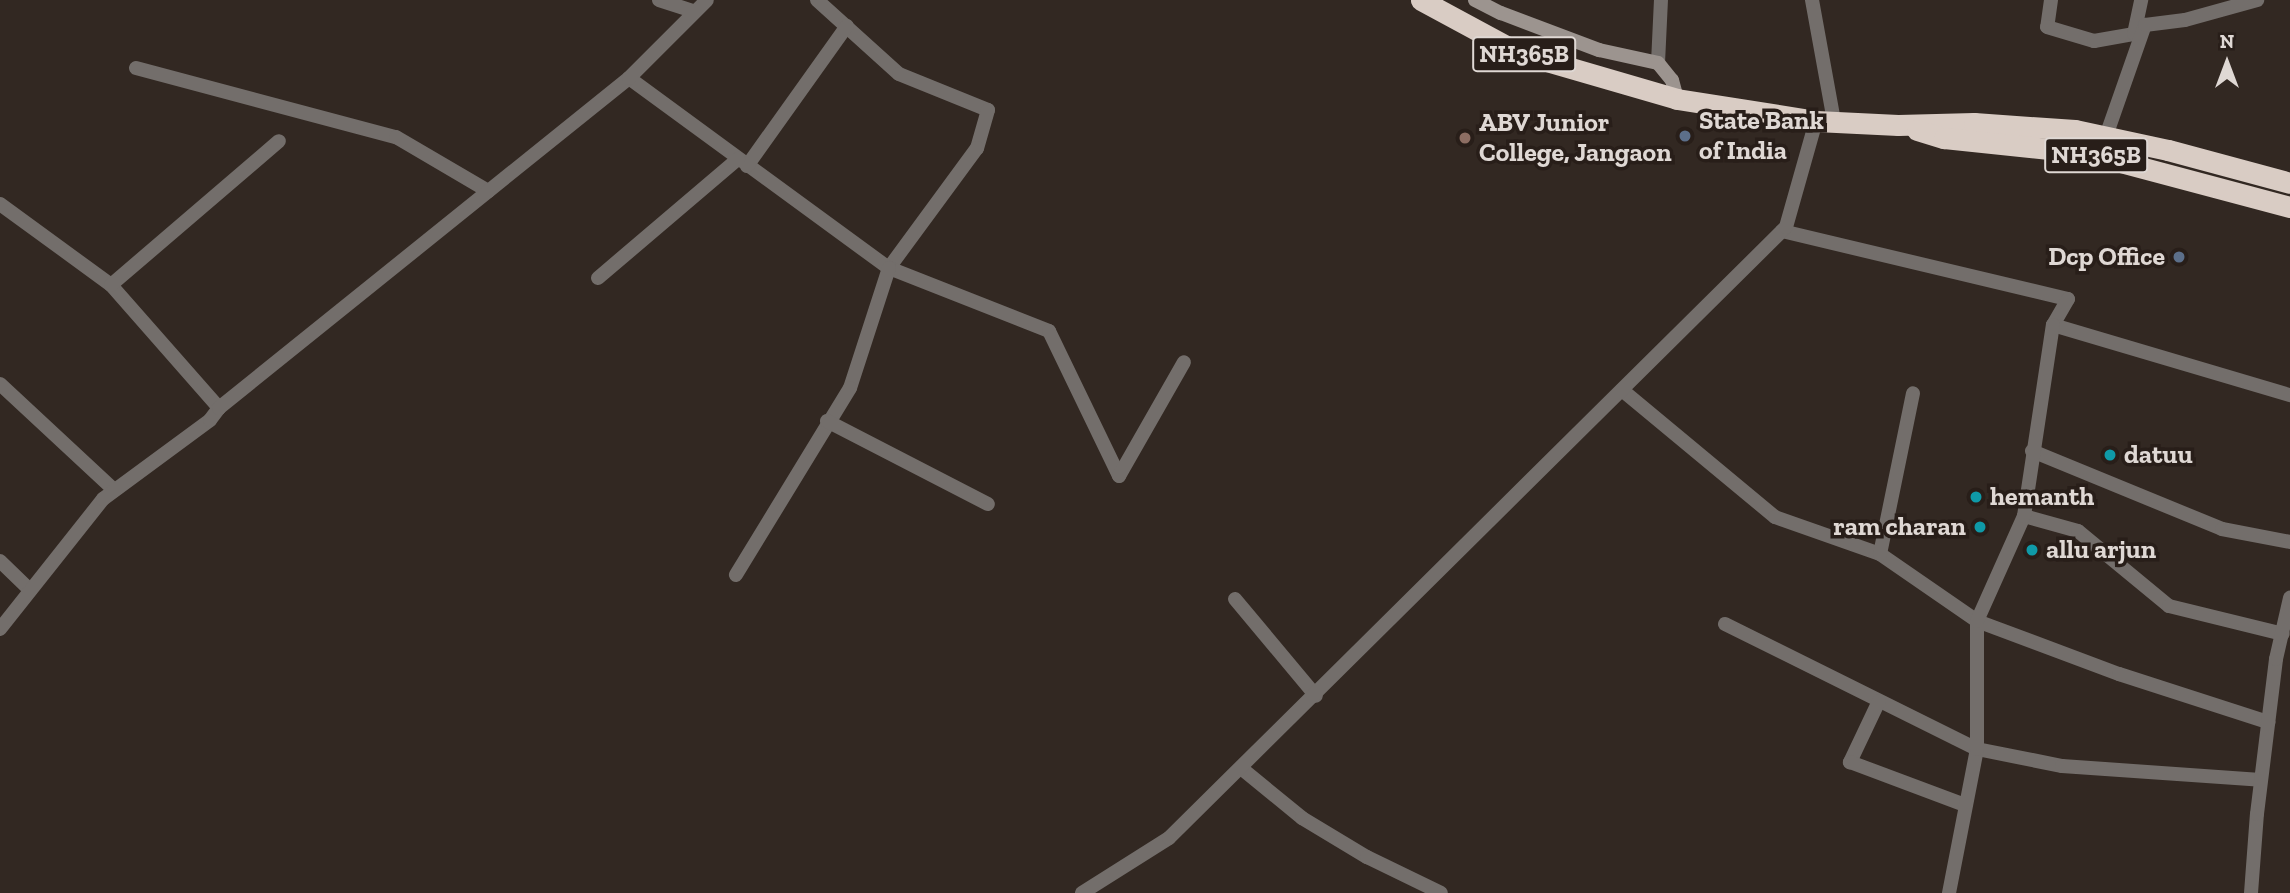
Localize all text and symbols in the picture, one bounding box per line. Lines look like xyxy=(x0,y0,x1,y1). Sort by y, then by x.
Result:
north arrow xyxy=(2192,28,2262,98)
text: N xyxy=(2220,30,2234,53)
road number: NH365B xyxy=(1472,34,1576,74)
place label: State Bank of India xyxy=(1699,105,1824,166)
place label: ABV Junior College, Jangaon xyxy=(1479,107,1672,168)
marker: State Bank of India xyxy=(1677,128,1693,144)
marker: ABV Junior College, Jangaon xyxy=(1457,130,1473,146)
road number: NH365B xyxy=(2044,134,2148,176)
place label: Dcp Office xyxy=(2048,241,2165,273)
marker: Dcp Office xyxy=(2171,249,2187,265)
place label: datuu xyxy=(2124,439,2193,471)
marker: datuu xyxy=(2102,447,2118,463)
place label: hemanth xyxy=(1990,481,2094,513)
marker: hemanth xyxy=(1968,489,1984,505)
place label: ram charan xyxy=(1833,511,1966,543)
marker: ram charan xyxy=(1972,519,1988,535)
place label: allu arjun xyxy=(2046,534,2156,566)
marker: allu arjun xyxy=(2024,542,2040,558)

